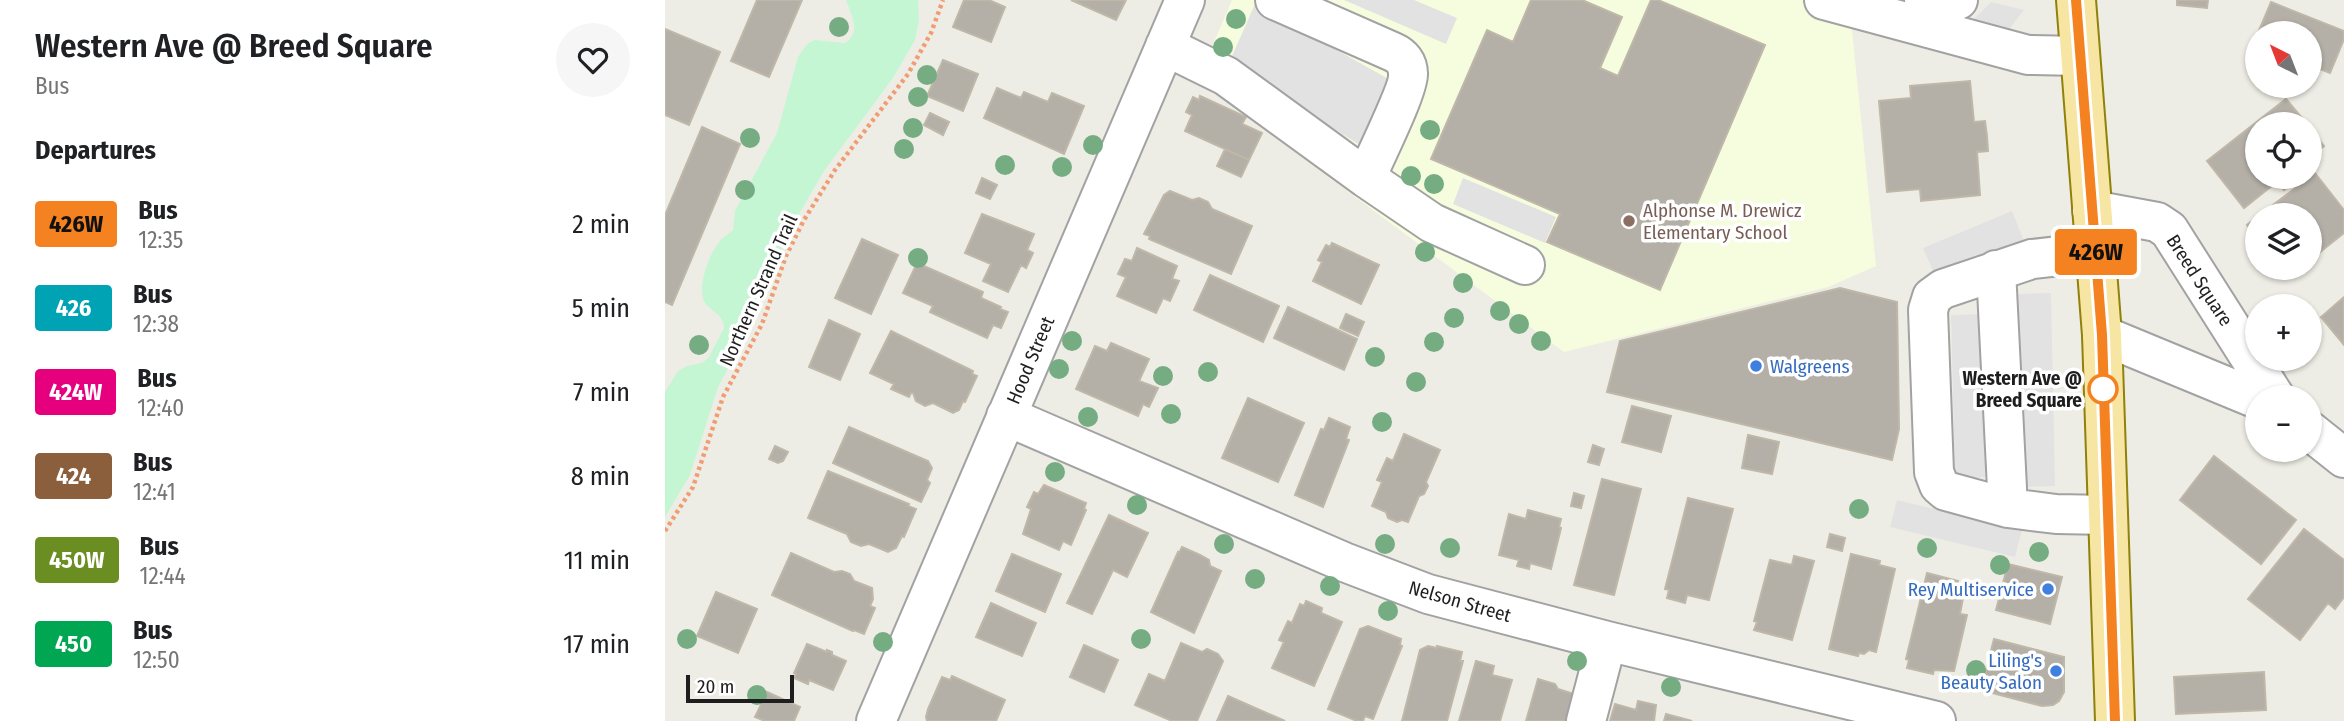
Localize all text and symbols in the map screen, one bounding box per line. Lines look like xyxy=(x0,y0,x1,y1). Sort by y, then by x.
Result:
north arrow xyxy=(2245,21,2322,98)
map controls xyxy=(2245,21,2322,462)
button: heart xyxy=(556,23,630,97)
text: Western Ave @ Breed Square xyxy=(35,26,433,66)
text: Bus xyxy=(35,72,69,100)
button: locate xyxy=(2245,112,2322,189)
text: Departures xyxy=(35,135,156,166)
text: Bus xyxy=(138,195,178,226)
place label: Alphonse M. Drewicz Elementary School xyxy=(1643,199,1802,244)
button: layers xyxy=(2245,203,2322,280)
text: 2 min xyxy=(572,209,630,240)
text: 426W xyxy=(49,210,103,238)
street label: Northern Strand Trail xyxy=(715,211,802,370)
marker: Alphonse M. Drewicz Elementary School xyxy=(1621,213,1637,229)
text: 12:35 xyxy=(138,226,183,254)
line badge: 426W xyxy=(2047,229,2145,275)
street label: Breed Square xyxy=(2162,230,2238,330)
text: 426W xyxy=(2069,238,2123,266)
text: Bus xyxy=(133,279,172,310)
text: 5 min xyxy=(572,293,630,324)
text: 426 xyxy=(56,294,91,322)
button: + xyxy=(2245,294,2322,371)
text: 12:38 xyxy=(133,310,179,338)
street label: Hood Street xyxy=(1002,312,1059,407)
place label: Walgreens xyxy=(1770,355,1850,378)
marker: Walgreens xyxy=(1748,358,1764,374)
text: Bus xyxy=(137,363,177,394)
place label: Western Ave @ Breed Square xyxy=(1962,367,2082,412)
marker: Western Ave @ Breed Square xyxy=(2088,374,2118,404)
text: 7 min xyxy=(573,377,630,408)
text: 424W xyxy=(49,378,102,406)
button: − xyxy=(2245,385,2322,462)
text: 12:40 xyxy=(137,394,184,422)
text: Bus xyxy=(133,447,172,478)
text: 8 min xyxy=(571,461,630,492)
text: 424 xyxy=(56,462,91,490)
text: 12:41 xyxy=(133,478,176,506)
text: Bus xyxy=(140,531,179,562)
text: 11 min xyxy=(564,545,630,576)
text: 450W xyxy=(49,546,105,574)
text: 12:44 xyxy=(140,562,186,590)
street label: Nelson Street xyxy=(1406,576,1514,627)
place label: Rey Multiservice xyxy=(1908,578,2034,601)
marker: Rey Multiservice xyxy=(2040,581,2056,597)
text: Bus xyxy=(133,615,172,646)
text: 17 min xyxy=(563,629,630,660)
text: 450 xyxy=(55,630,92,658)
text: 12:50 xyxy=(133,646,180,674)
place label: Liling's Beauty Salon xyxy=(1941,649,2042,694)
marker: Liling's Beauty Salon xyxy=(2048,663,2064,679)
scale bar xyxy=(686,672,795,704)
text: 20 m xyxy=(697,675,734,698)

